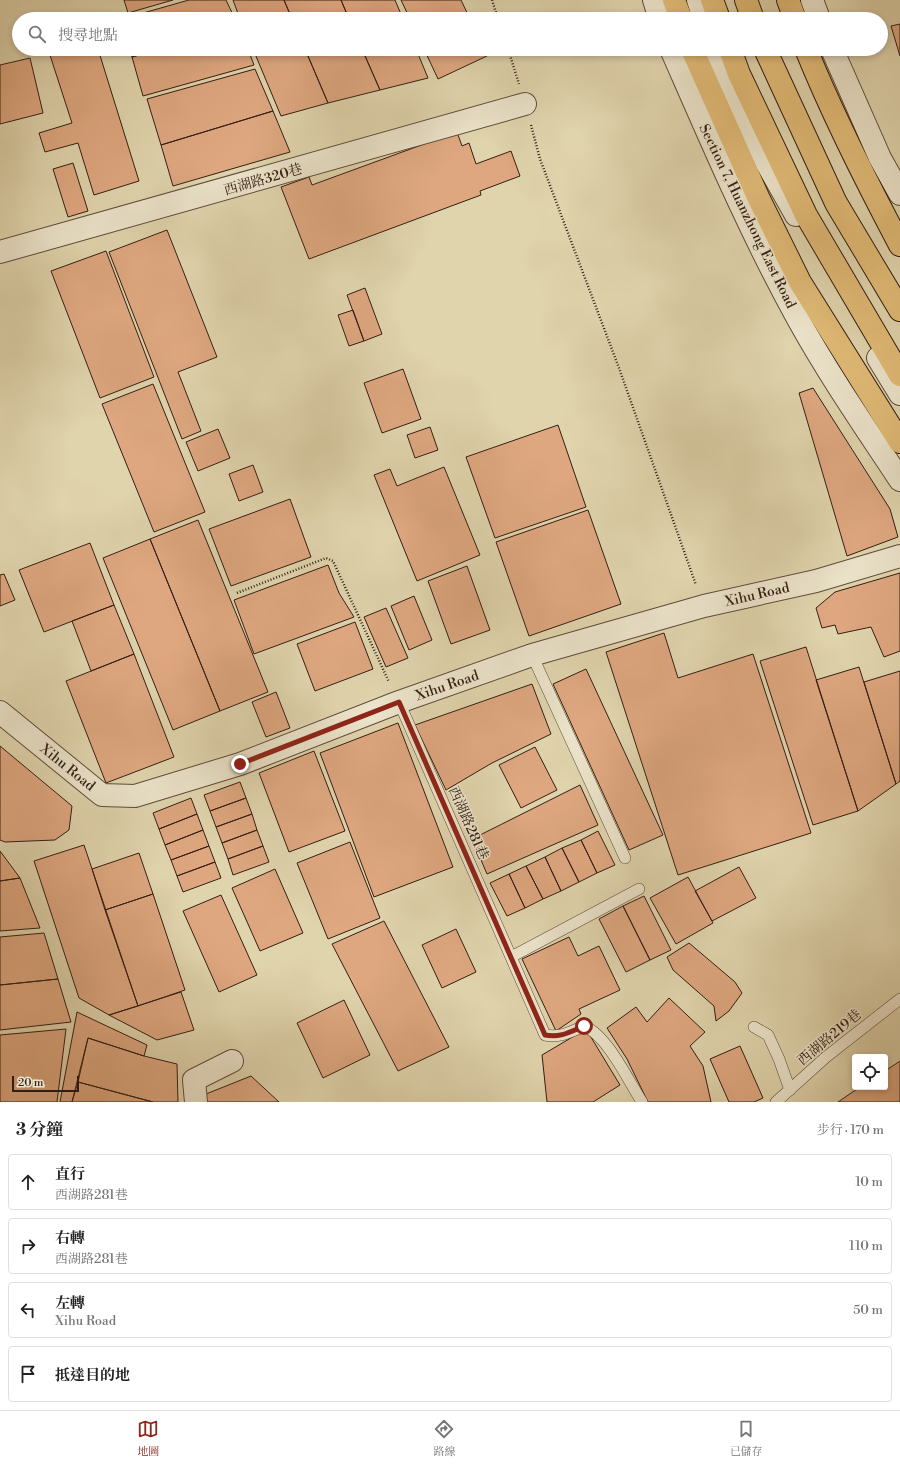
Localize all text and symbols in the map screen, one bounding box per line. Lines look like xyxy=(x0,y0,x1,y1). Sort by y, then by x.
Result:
search box xyxy=(12,12,888,56)
icon: search xyxy=(26,23,48,45)
text: 搜尋地點 xyxy=(58,26,118,45)
street label: Section 7, Huanzhong East Road xyxy=(695,121,800,312)
street label: 西湖路320巷 xyxy=(222,160,305,200)
street label: Xihu Road xyxy=(722,579,791,611)
street label: Xihu Road xyxy=(412,667,481,705)
street label: Xihu Road xyxy=(35,739,99,795)
route end xyxy=(231,755,249,773)
street label: 西湖路281巷 xyxy=(444,784,492,863)
street label: 西湖路219巷 xyxy=(794,1006,865,1070)
route start xyxy=(575,1017,593,1035)
map controls xyxy=(852,1054,888,1090)
button: locate xyxy=(852,1054,888,1090)
scale bar xyxy=(12,1074,79,1093)
text: 20 m xyxy=(18,1076,43,1090)
text: 3 分鐘 xyxy=(16,1119,63,1141)
text: 步行 · 170 m xyxy=(817,1122,884,1138)
text: 直行 xyxy=(55,1165,85,1184)
icon: ahead xyxy=(17,1171,39,1193)
text: 10 m xyxy=(855,1174,883,1190)
text: 西湖路281巷 xyxy=(55,1187,128,1203)
text: 右轉 xyxy=(55,1229,85,1248)
icon: right xyxy=(17,1235,39,1257)
text: 110 m xyxy=(849,1238,883,1254)
text: 西湖路281巷 xyxy=(55,1251,128,1267)
text: 左轉 xyxy=(55,1294,85,1313)
icon: left xyxy=(17,1299,39,1321)
text: 50 m xyxy=(853,1302,883,1318)
text: Xihu Road xyxy=(55,1313,116,1329)
icon: arrive xyxy=(17,1363,39,1385)
text: 抵達目的地 xyxy=(55,1366,130,1385)
tab: 地圖 xyxy=(137,1418,159,1459)
tab: 路線 xyxy=(433,1418,455,1459)
tab: 已儲存 xyxy=(730,1418,763,1459)

